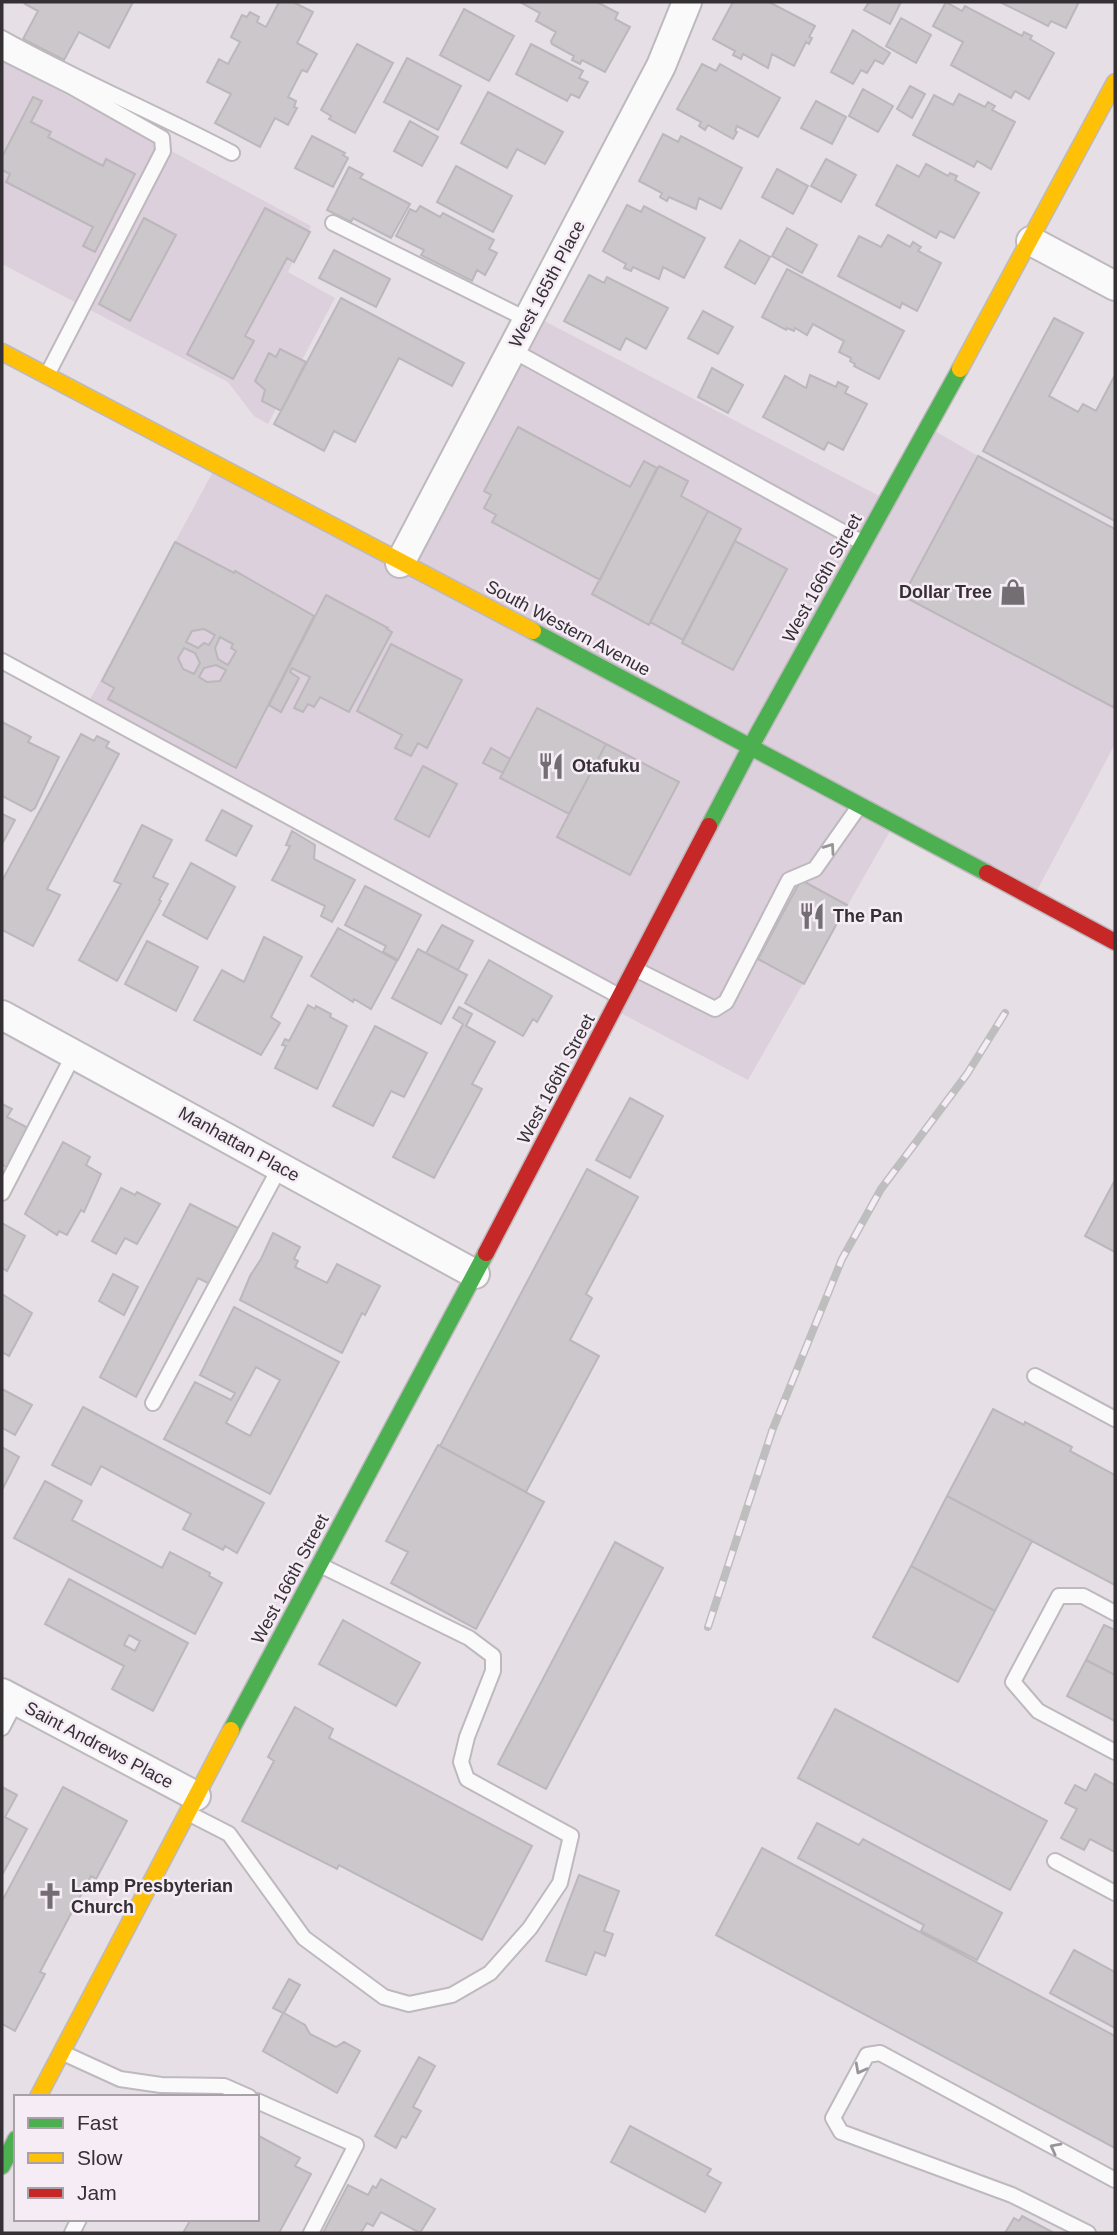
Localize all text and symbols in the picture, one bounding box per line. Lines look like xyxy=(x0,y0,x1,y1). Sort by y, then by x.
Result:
street label: West 165th Place xyxy=(505,217,589,351)
street label: West 166th Street xyxy=(778,510,866,646)
street label: South Western Avenue xyxy=(482,576,654,680)
shop icon: Dollar Tree xyxy=(998,577,1028,607)
place label: Dollar Tree xyxy=(899,582,992,602)
restaurant icon: Otafuku xyxy=(536,751,566,781)
place label: Otafuku xyxy=(572,756,640,776)
one-way arrow xyxy=(822,843,834,856)
restaurant icon: The Pan xyxy=(797,901,827,931)
place label: The Pan xyxy=(833,906,903,926)
street label: West 166th Street xyxy=(513,1011,599,1147)
street label: Manhattan Place xyxy=(175,1103,303,1185)
street label: West 166th Street xyxy=(247,1511,333,1647)
street label: Saint Andrews Place xyxy=(21,1697,177,1793)
place label: Lamp Presbyterian Church xyxy=(71,1876,233,1917)
church icon: Lamp Presbyterian Church xyxy=(35,1881,65,1911)
one-way arrow xyxy=(854,2061,868,2074)
legend xyxy=(14,2095,259,2221)
text: Fast xyxy=(77,2111,118,2134)
one-way arrow xyxy=(1050,2142,1062,2156)
text: Slow xyxy=(77,2146,123,2169)
text: Jam xyxy=(77,2181,117,2204)

